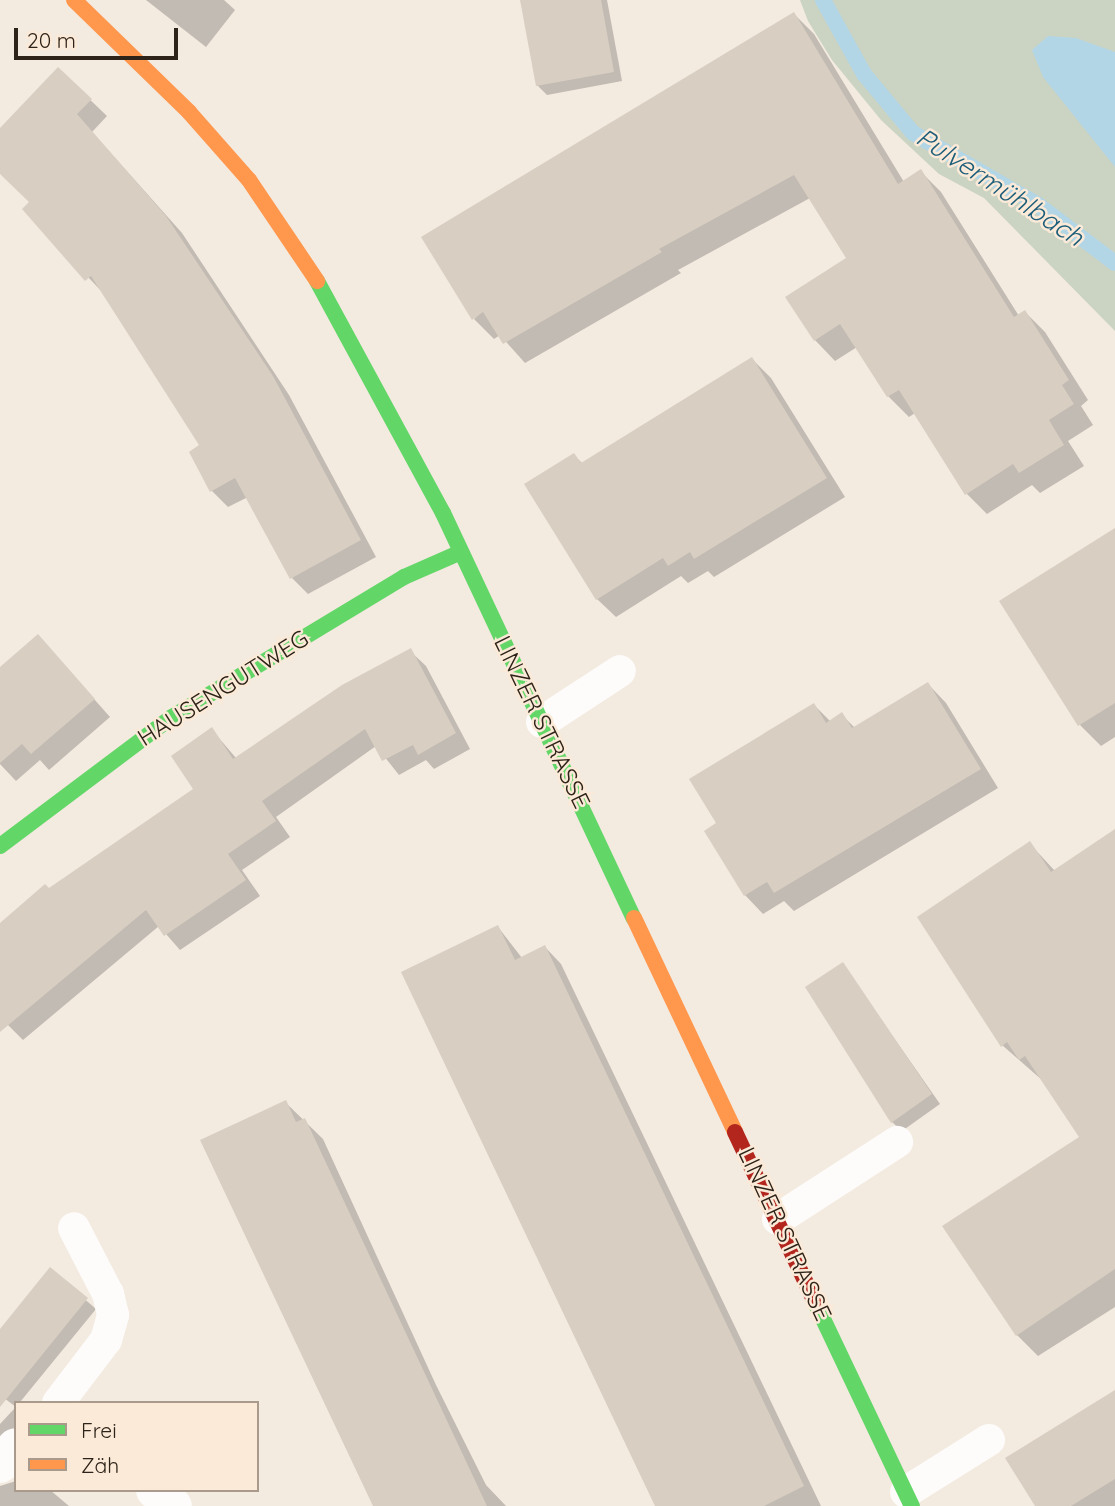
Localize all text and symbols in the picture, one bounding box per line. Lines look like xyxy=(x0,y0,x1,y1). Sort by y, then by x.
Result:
scale bar xyxy=(18,14,182,58)
text: 20 m xyxy=(27,27,76,53)
water label: Pulvermühlbach xyxy=(911,121,1089,253)
street label: HAUSENGUTWEG xyxy=(132,624,314,752)
street label: LINZER STRASSE xyxy=(488,631,596,813)
street label: LINZER STRASSE xyxy=(732,1143,838,1325)
legend xyxy=(14,1401,259,1492)
text: Frei xyxy=(81,1417,117,1443)
text: Zäh xyxy=(81,1452,119,1478)

